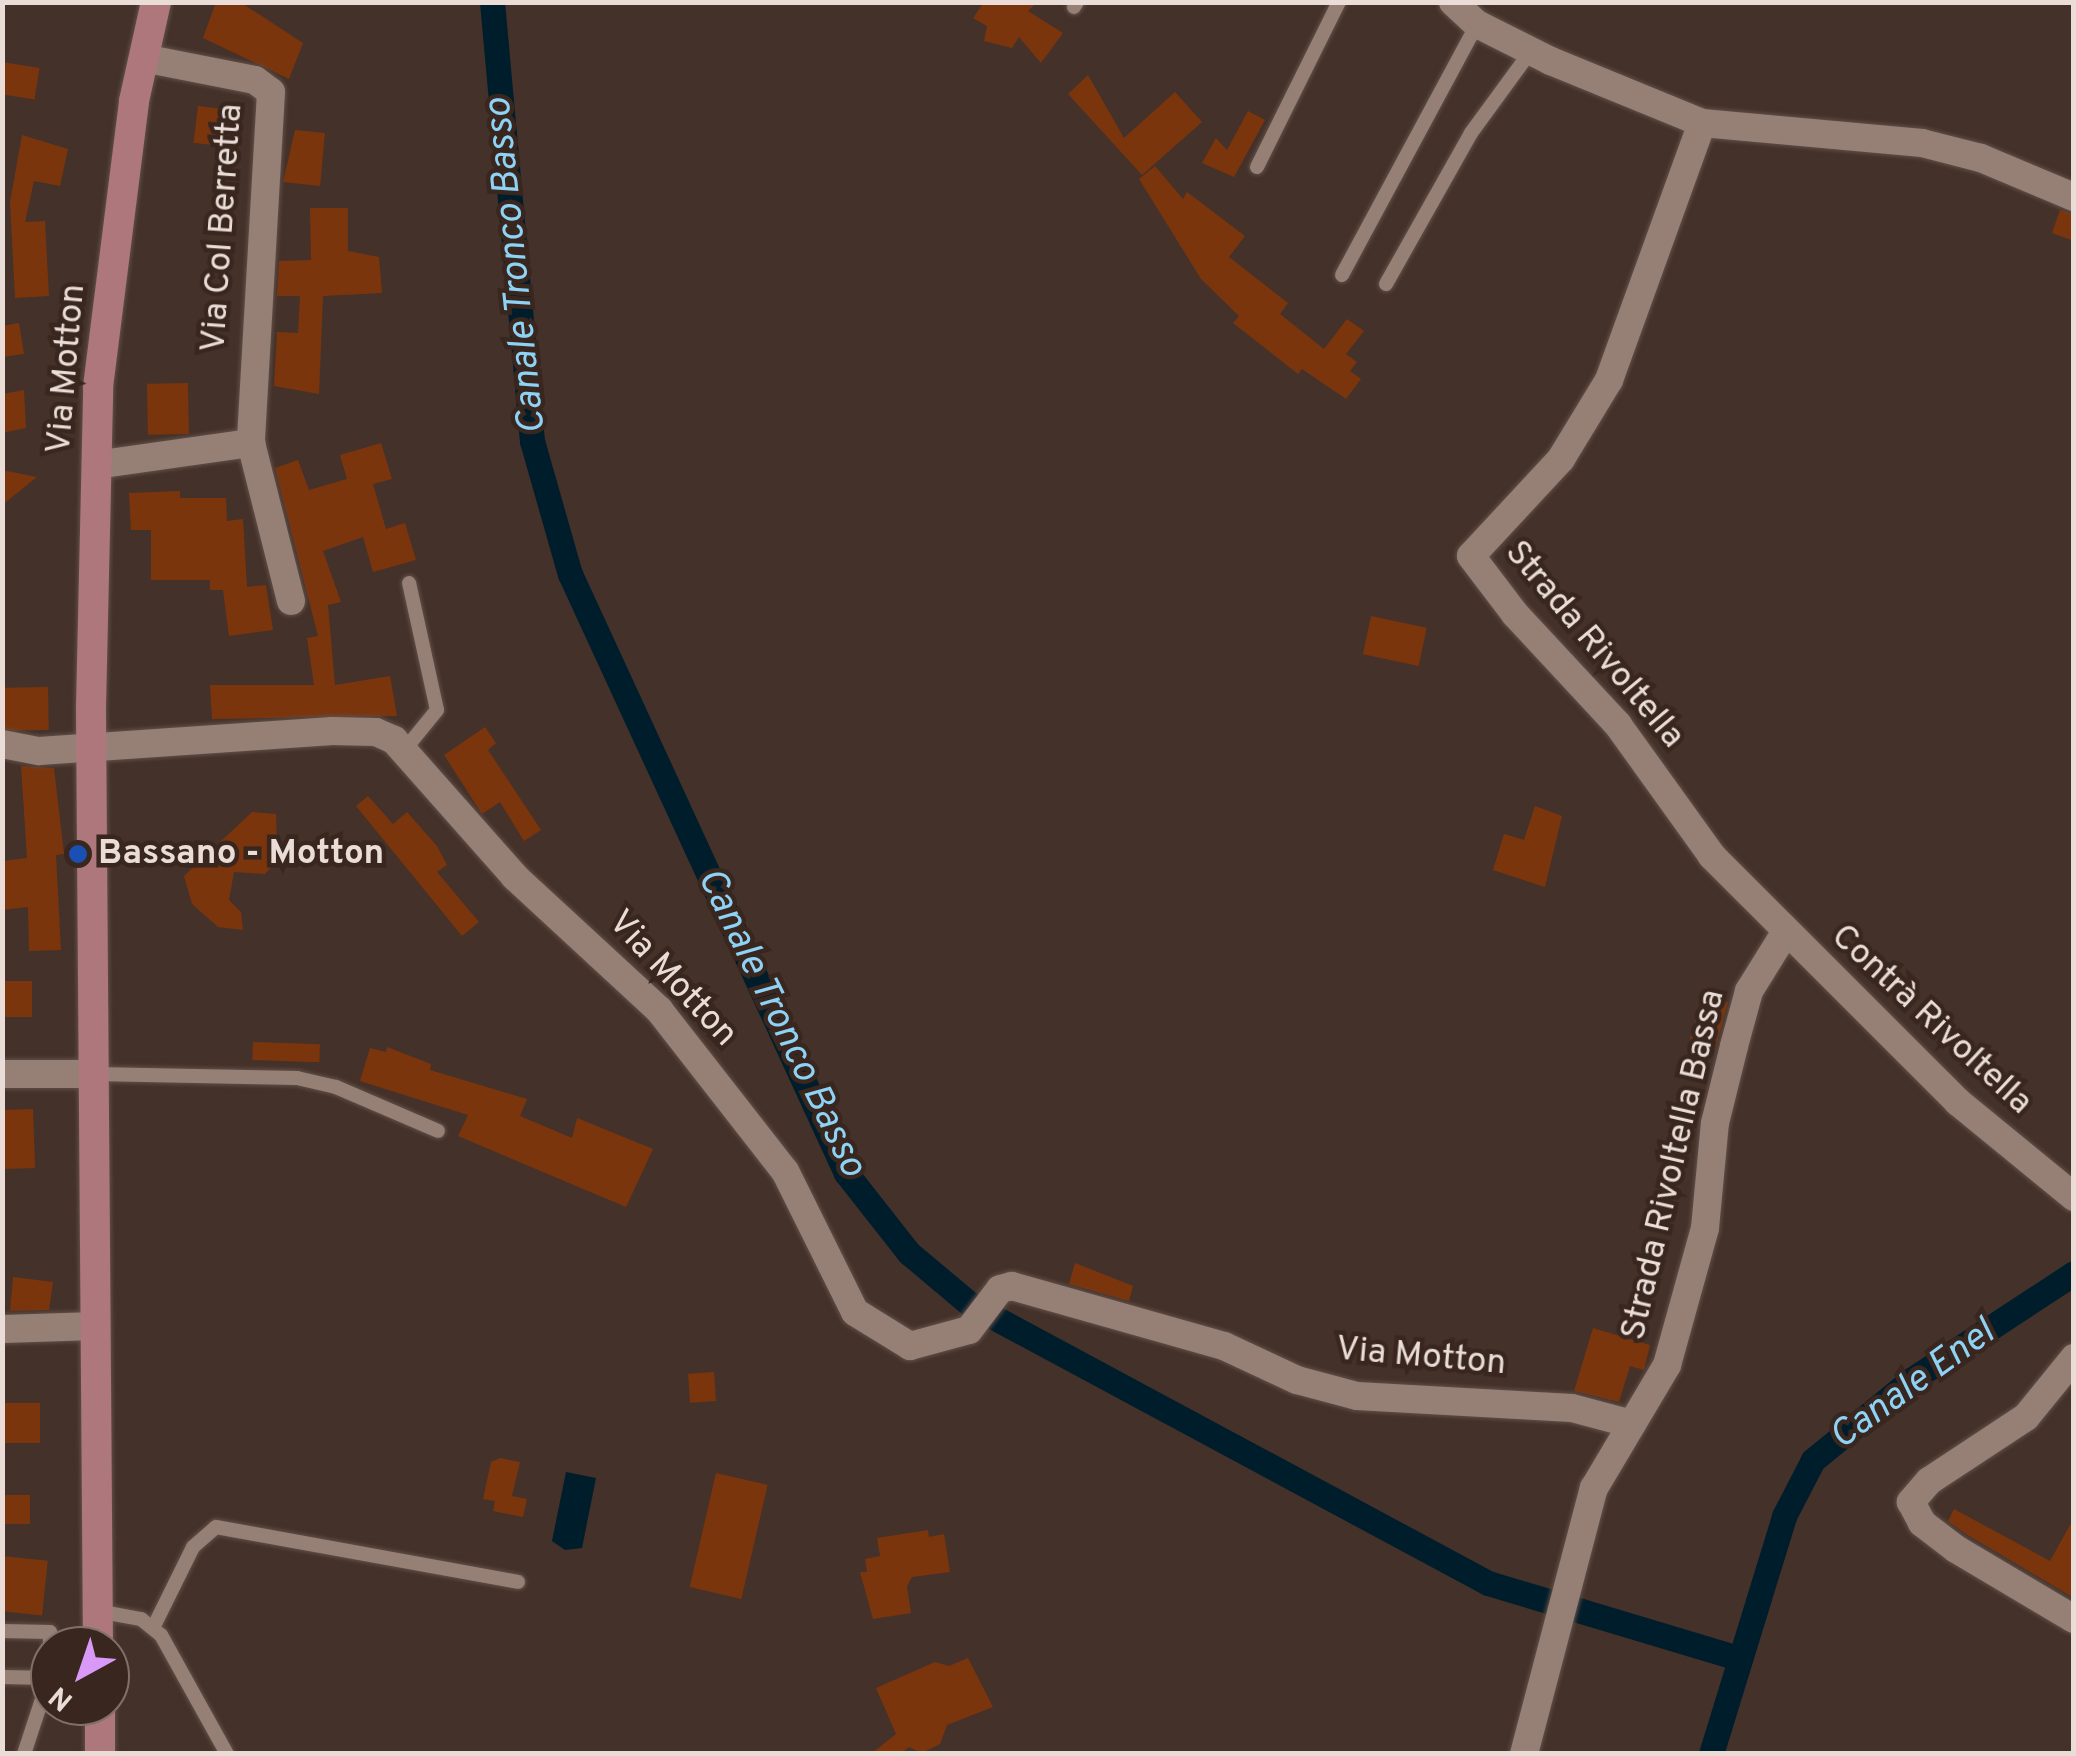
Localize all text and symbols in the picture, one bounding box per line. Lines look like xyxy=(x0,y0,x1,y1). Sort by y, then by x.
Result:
water label: Canale Tronco Basso xyxy=(477,95,557,437)
street label: Via Col Berretta xyxy=(193,102,253,354)
street label: Via Motton xyxy=(39,282,95,456)
street label: Strada Rivoltella xyxy=(1495,533,1693,757)
place label: Bassano - Motton xyxy=(98,833,384,875)
marker: Bassano - Motton xyxy=(67,843,89,865)
water label: Canale Tronco Basso xyxy=(685,861,875,1185)
street label: Via Motton xyxy=(599,902,745,1056)
street label: Contrà Rivoltella xyxy=(1822,916,2040,1124)
street label: Strada Rivoltella Bassa xyxy=(1613,986,1735,1344)
water label: Canale Enel xyxy=(1822,1311,2004,1461)
street label: Via Motton xyxy=(1334,1329,1508,1385)
north arrow xyxy=(30,1626,130,1726)
text: N xyxy=(43,1677,81,1718)

